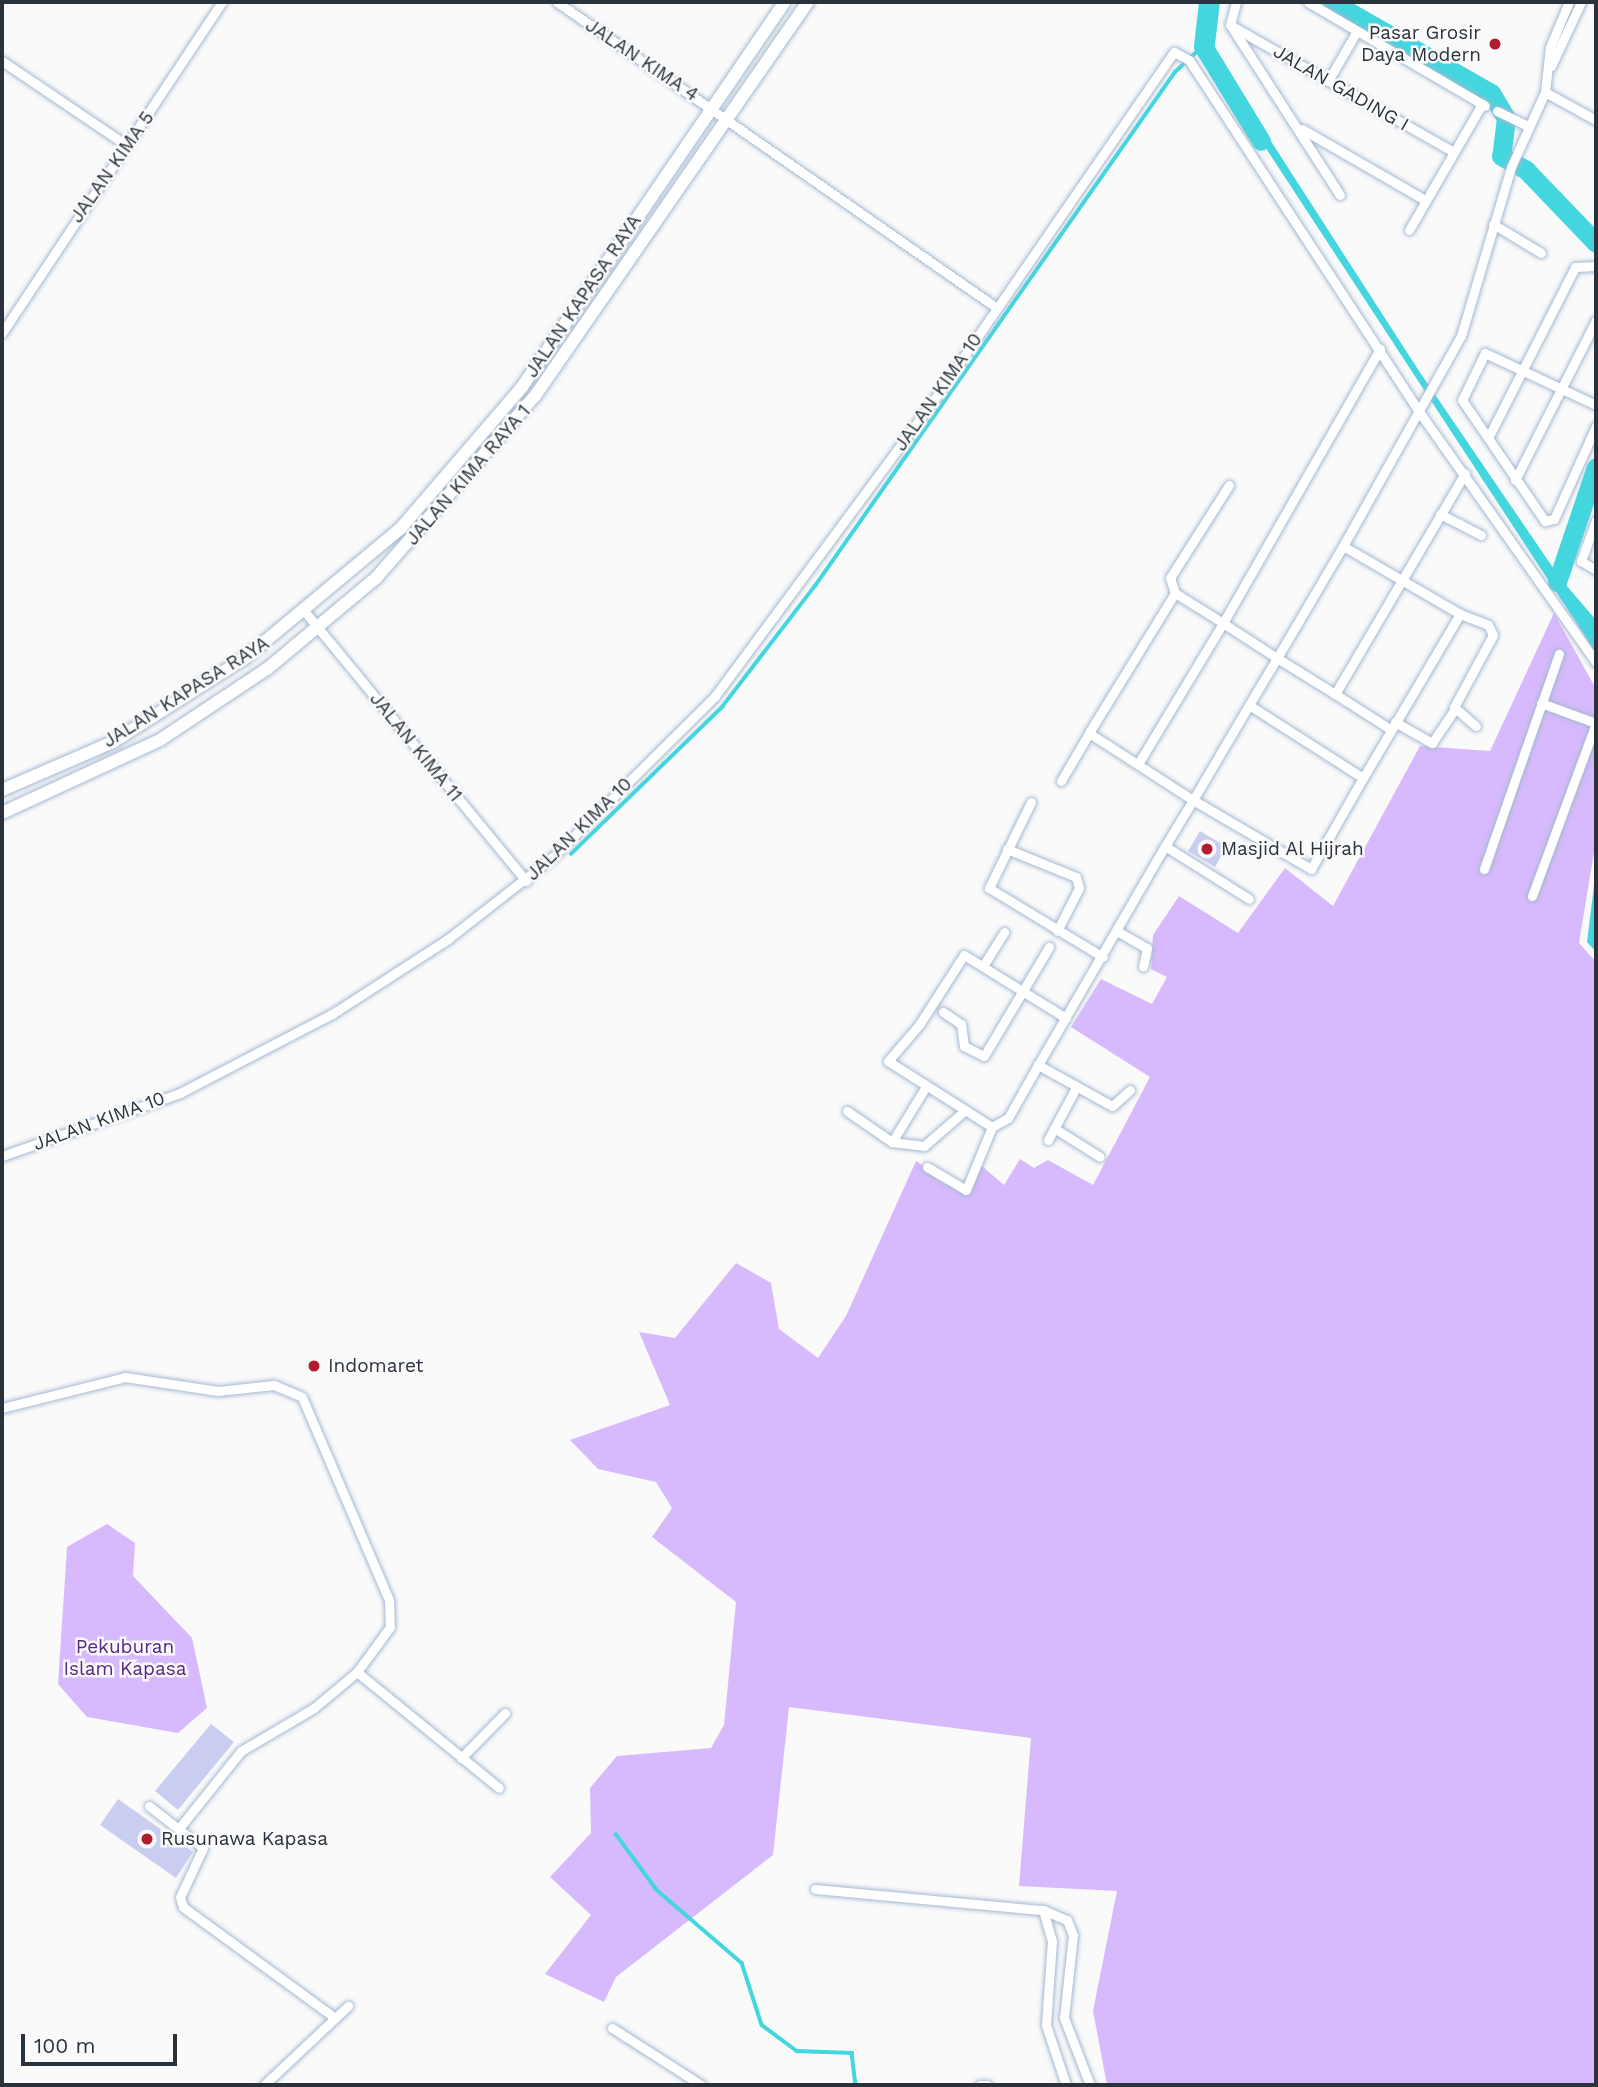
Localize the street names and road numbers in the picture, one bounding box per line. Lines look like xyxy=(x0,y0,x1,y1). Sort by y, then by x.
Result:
street label: JALAN KIMA 4 xyxy=(581,14,703,106)
street label: JALAN GADING I xyxy=(1269,40,1413,136)
street label: JALAN KIMA 5 xyxy=(65,107,159,227)
street label: JALAN KAPASA RAYA xyxy=(520,210,646,382)
street label: JALAN KIMA 10 xyxy=(889,328,987,456)
street label: JALAN KIMA RAYA 1 xyxy=(400,399,536,551)
street label: JALAN KAPASA RAYA xyxy=(98,631,274,753)
street label: JALAN KIMA 11 xyxy=(365,687,467,807)
street label: JALAN KIMA 10 xyxy=(521,772,637,886)
street label: JALAN KIMA 10 xyxy=(29,1086,169,1156)

